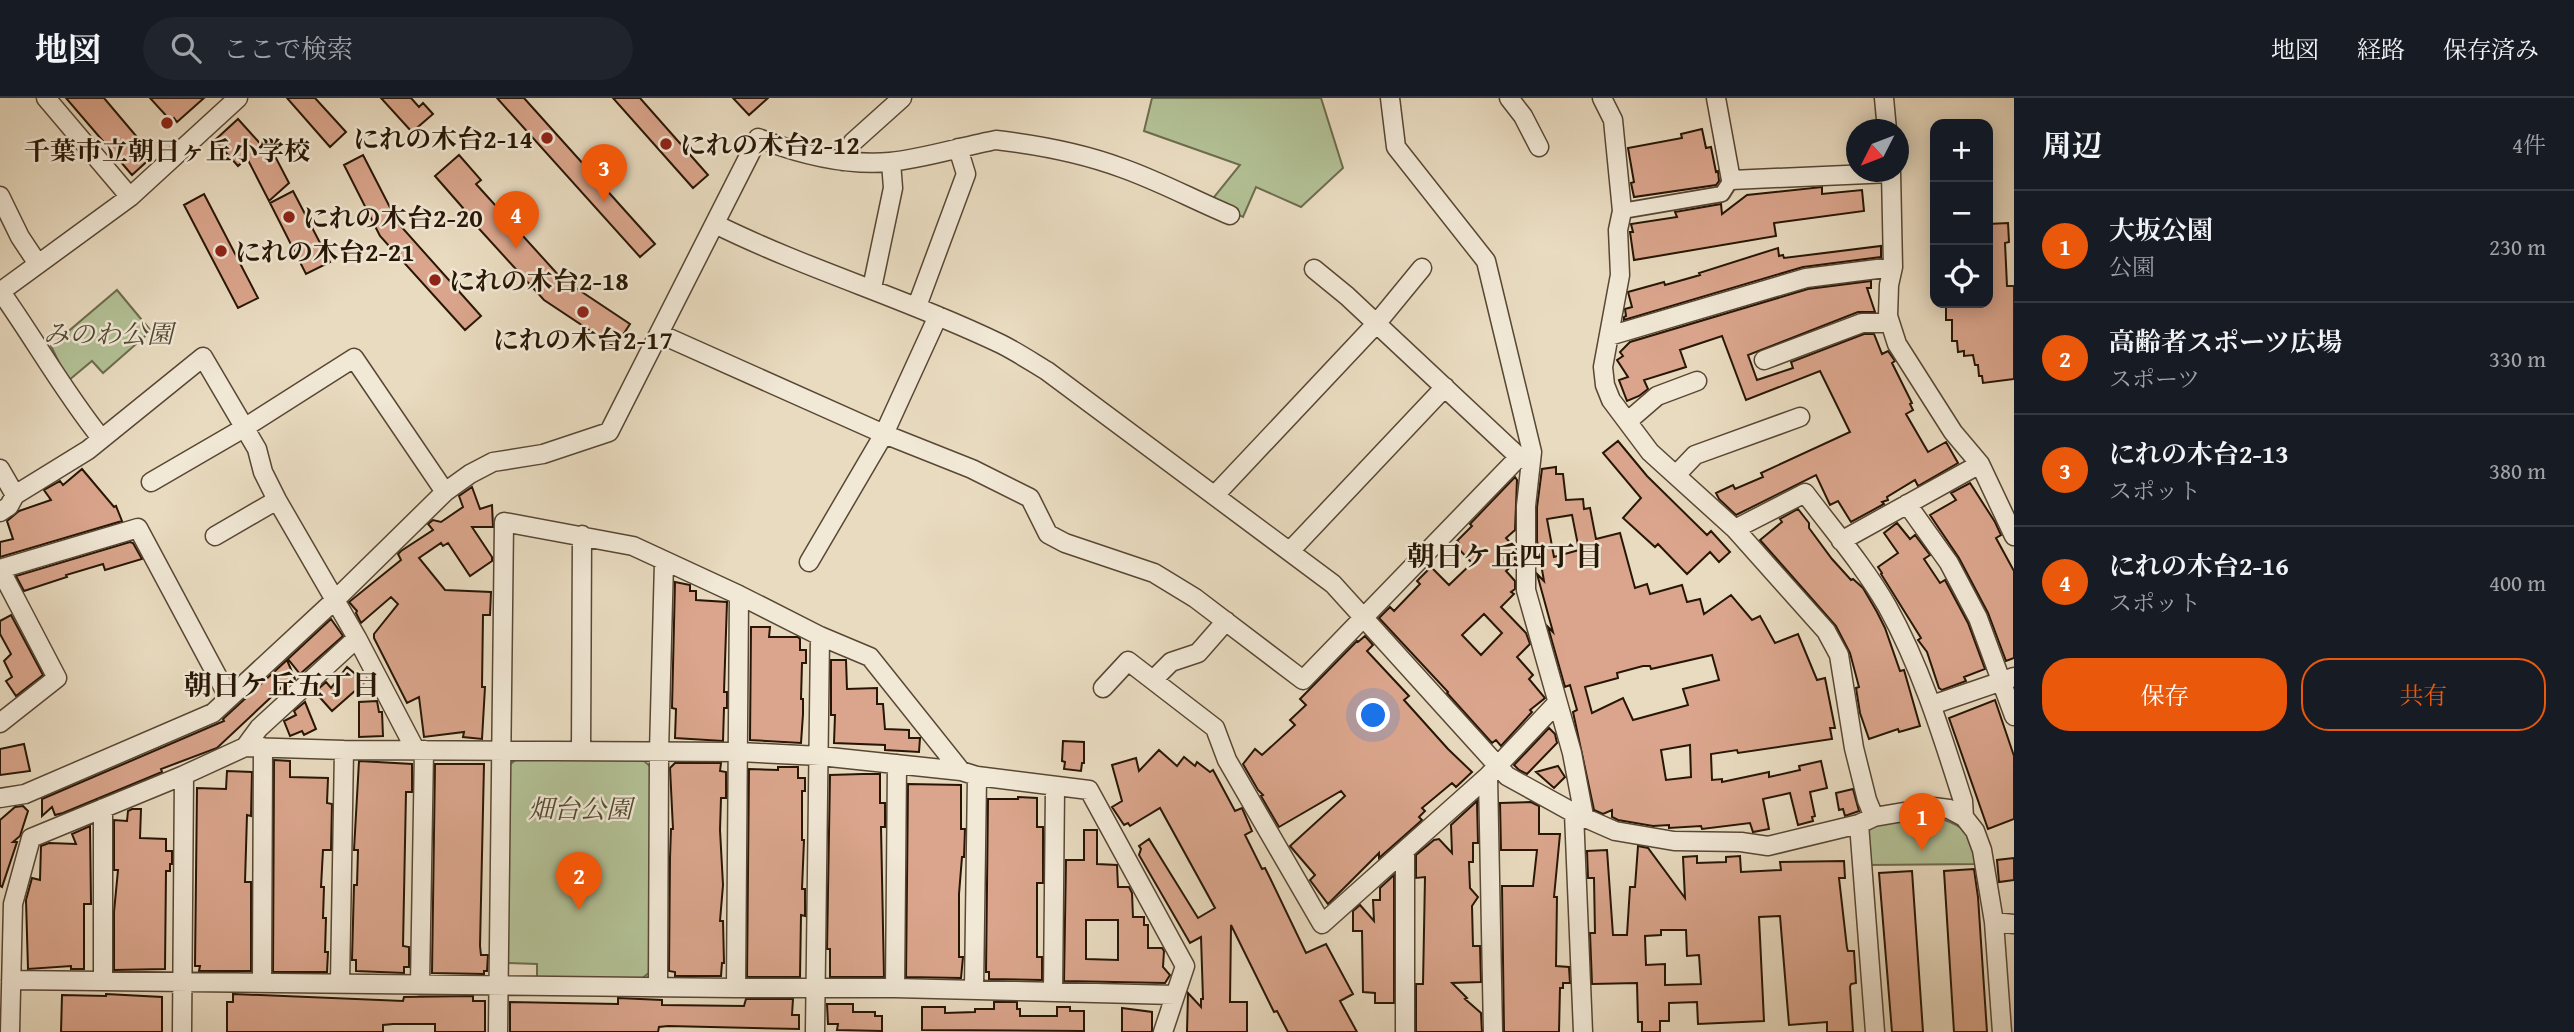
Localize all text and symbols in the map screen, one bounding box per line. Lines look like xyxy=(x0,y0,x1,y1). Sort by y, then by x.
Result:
search box xyxy=(143,17,633,80)
text: 地図 xyxy=(35,25,101,73)
icon: search xyxy=(167,29,205,67)
text: ここで検索 xyxy=(223,29,353,68)
text: 地図 xyxy=(2271,32,2319,67)
text: 経路 xyxy=(2357,32,2405,67)
text: 保存済み xyxy=(2443,32,2539,67)
marker: 千葉市立朝日ヶ丘小学校 xyxy=(159,115,175,131)
place label: にれの木台2-14 xyxy=(353,119,533,158)
north arrow xyxy=(1846,119,1909,182)
map controls xyxy=(1930,119,1993,308)
button: + xyxy=(1930,119,1993,182)
text: 周辺 xyxy=(2042,123,2102,167)
place label: にれの木台2-12 xyxy=(680,125,860,164)
text: 4件 xyxy=(2512,128,2546,161)
marker: にれの木台2-14 xyxy=(539,130,555,146)
place label: 千葉市立朝日ヶ丘小学校 xyxy=(24,131,310,170)
marker: にれの木台2-12 xyxy=(658,136,674,152)
pin: 3 xyxy=(581,144,627,202)
button: − xyxy=(1930,182,1993,245)
pin: 4 xyxy=(493,191,539,249)
place label: にれの木台2-20 xyxy=(303,198,483,237)
marker: にれの木台2-20 xyxy=(281,209,297,225)
text: 大坂公園 xyxy=(2109,210,2213,249)
text: 1 xyxy=(2059,230,2071,263)
text: 230 m xyxy=(2489,230,2546,263)
place label: にれの木台2-21 xyxy=(235,232,415,271)
marker: にれの木台2-21 xyxy=(213,243,229,259)
button: locate xyxy=(1930,245,1993,308)
text: 公園 xyxy=(2109,250,2155,283)
place label: にれの木台2-18 xyxy=(449,261,629,300)
marker: にれの木台2-18 xyxy=(427,272,443,288)
marker: にれの木台2-17 xyxy=(575,304,591,320)
park label: みのわ公園 xyxy=(43,314,177,353)
place label: にれの木台2-17 xyxy=(493,320,673,359)
text: 高齢者スポーツ広場 xyxy=(2109,322,2342,361)
text: 2 xyxy=(2059,342,2071,375)
text: 330 m xyxy=(2489,342,2546,375)
text: スポーツ xyxy=(2109,362,2200,395)
text: にれの木台2-13 xyxy=(2109,434,2289,473)
text: 3 xyxy=(2059,454,2071,487)
text: 380 m xyxy=(2489,454,2546,487)
text: スポット xyxy=(2109,474,2201,507)
district label: 朝日ケ丘四丁目 xyxy=(1407,535,1603,576)
text: にれの木台2-16 xyxy=(2109,546,2289,585)
text: 4 xyxy=(2059,566,2071,599)
text: 400 m xyxy=(2489,566,2546,599)
text: スポット xyxy=(2109,586,2201,619)
button: 保存 xyxy=(2042,658,2287,731)
button: 共有 xyxy=(2301,658,2546,731)
district label: 朝日ケ丘五丁目 xyxy=(184,664,380,705)
your location xyxy=(1356,698,1390,732)
park label: 畑台公園 xyxy=(528,789,636,828)
pin: 1 xyxy=(1899,793,1945,851)
pin: 2 xyxy=(556,852,602,910)

